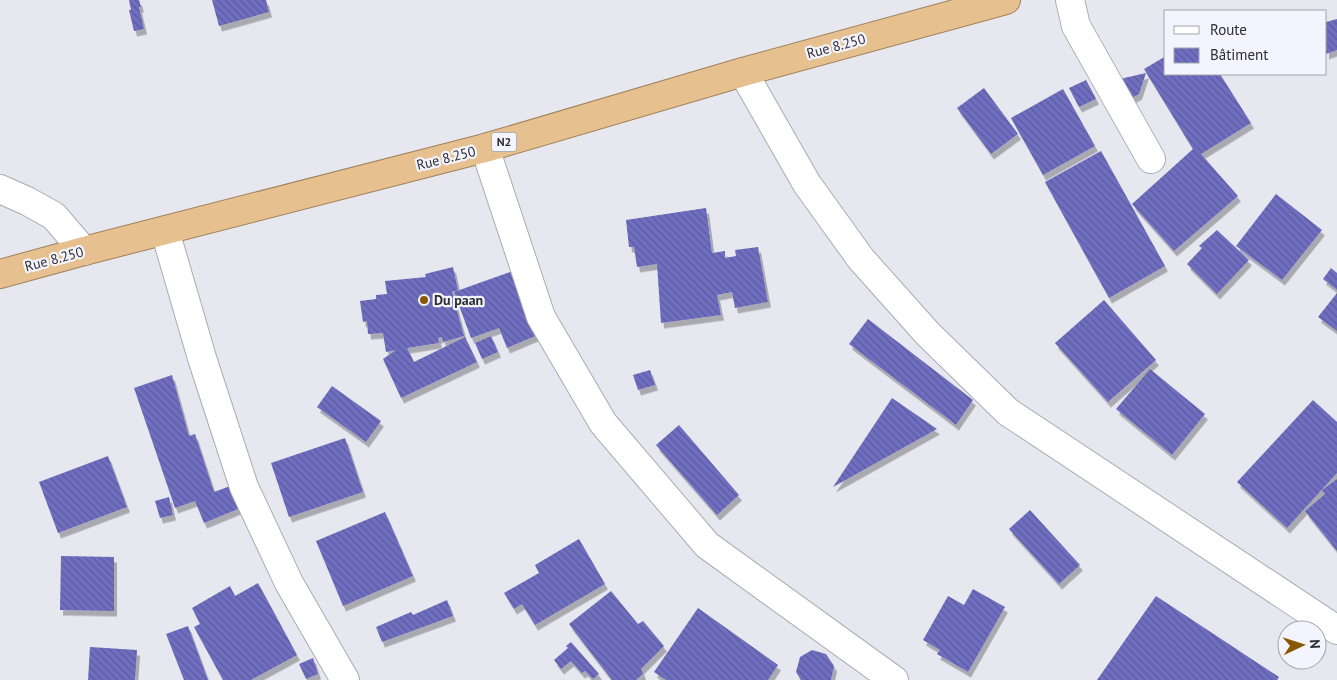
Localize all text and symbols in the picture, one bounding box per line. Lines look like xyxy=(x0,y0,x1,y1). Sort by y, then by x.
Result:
legend xyxy=(1164,10,1327,75)
text: Route xyxy=(1210,20,1247,39)
street label: Rue 8.250 xyxy=(805,29,868,62)
text: Bâtiment xyxy=(1210,45,1268,64)
road number: N2 xyxy=(492,132,516,152)
street label: Rue 8.250 xyxy=(415,142,478,174)
street label: Rue 8.250 xyxy=(23,242,86,275)
place label: Du paan xyxy=(434,291,483,309)
marker: Du paan xyxy=(418,294,430,306)
north arrow xyxy=(1277,620,1327,670)
text: N xyxy=(1306,639,1324,649)

